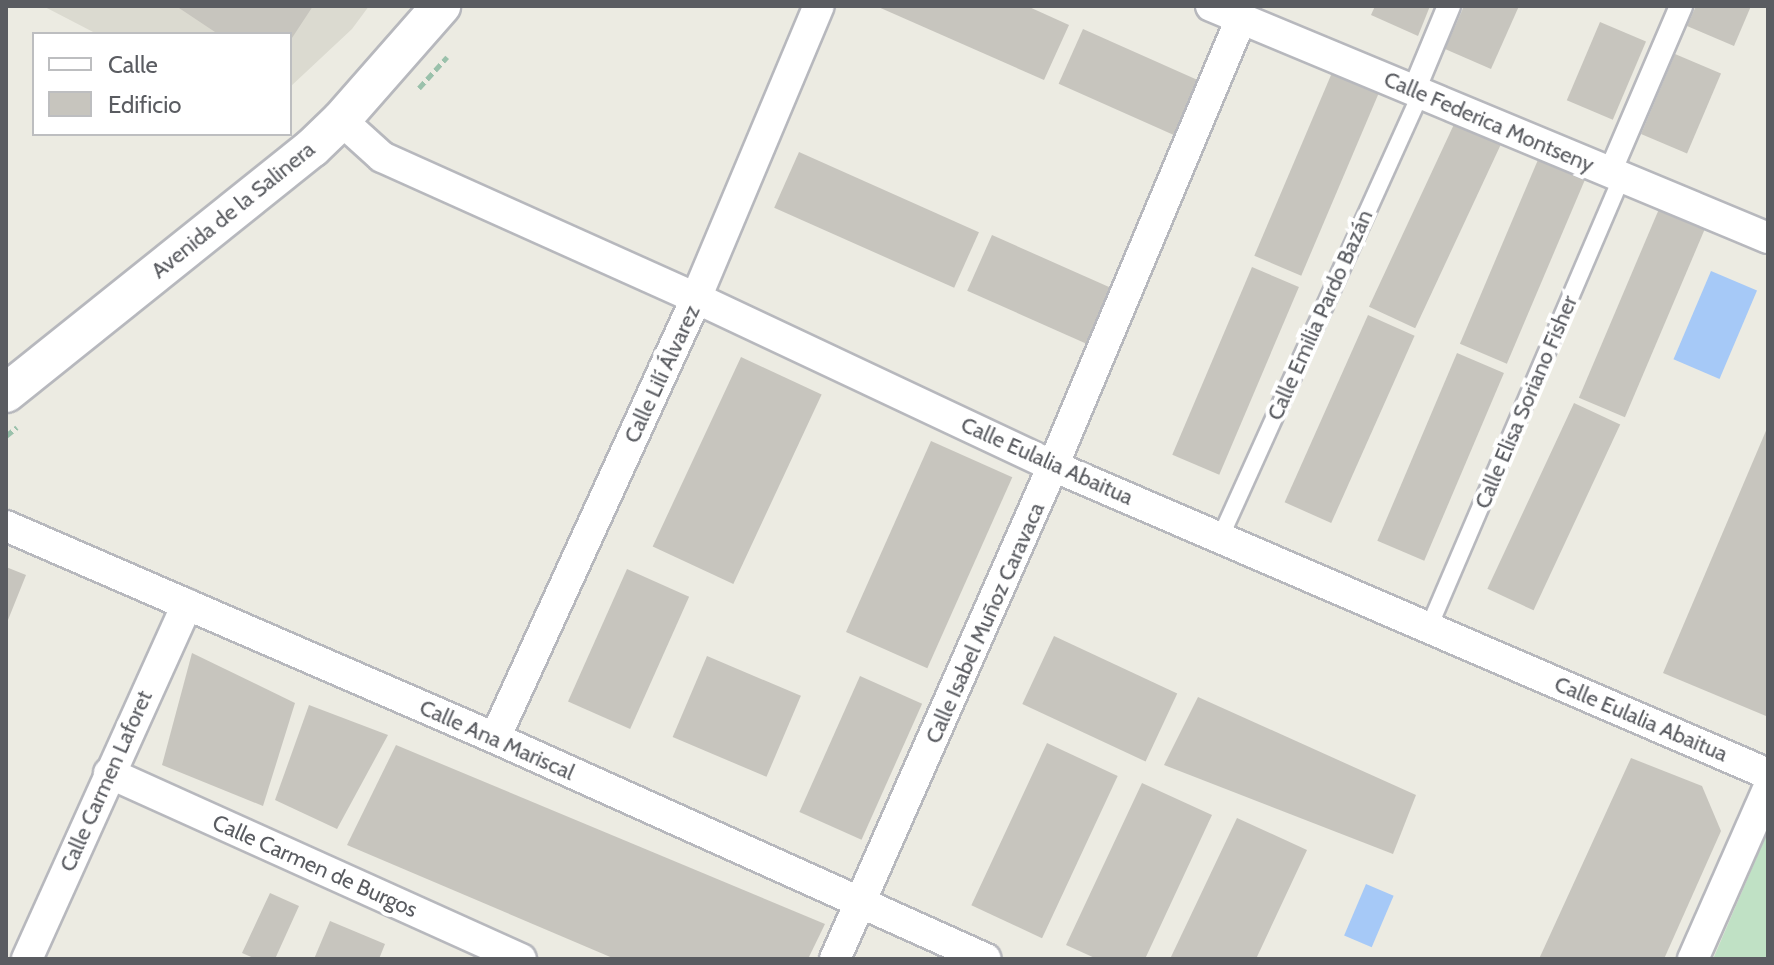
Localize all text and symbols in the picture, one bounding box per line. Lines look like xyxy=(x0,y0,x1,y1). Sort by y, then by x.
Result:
legend xyxy=(32,32,292,136)
text: Calle xyxy=(108,50,158,79)
street label: Calle Federica Montseny xyxy=(1380,66,1598,178)
text: Edificio xyxy=(108,90,182,119)
street label: Avenida de la Salinera xyxy=(146,136,320,284)
street label: Calle Emilia Pardo Bazán xyxy=(1262,206,1378,424)
street label: Calle Elisa Soriano Fisher xyxy=(1469,291,1583,513)
street label: Calle Lilí Álvarez xyxy=(619,301,705,447)
street label: Calle Eulalia Abaitua xyxy=(957,411,1137,511)
street label: Calle Isabel Muñoz Caravaca xyxy=(920,499,1050,747)
street label: Calle Eulalia Abaitua xyxy=(1550,671,1732,767)
street label: Calle Carmen Laforet xyxy=(54,686,158,876)
street label: Calle Ana Mariscal xyxy=(415,694,579,786)
street label: Calle Carmen de Burgos xyxy=(208,809,422,923)

